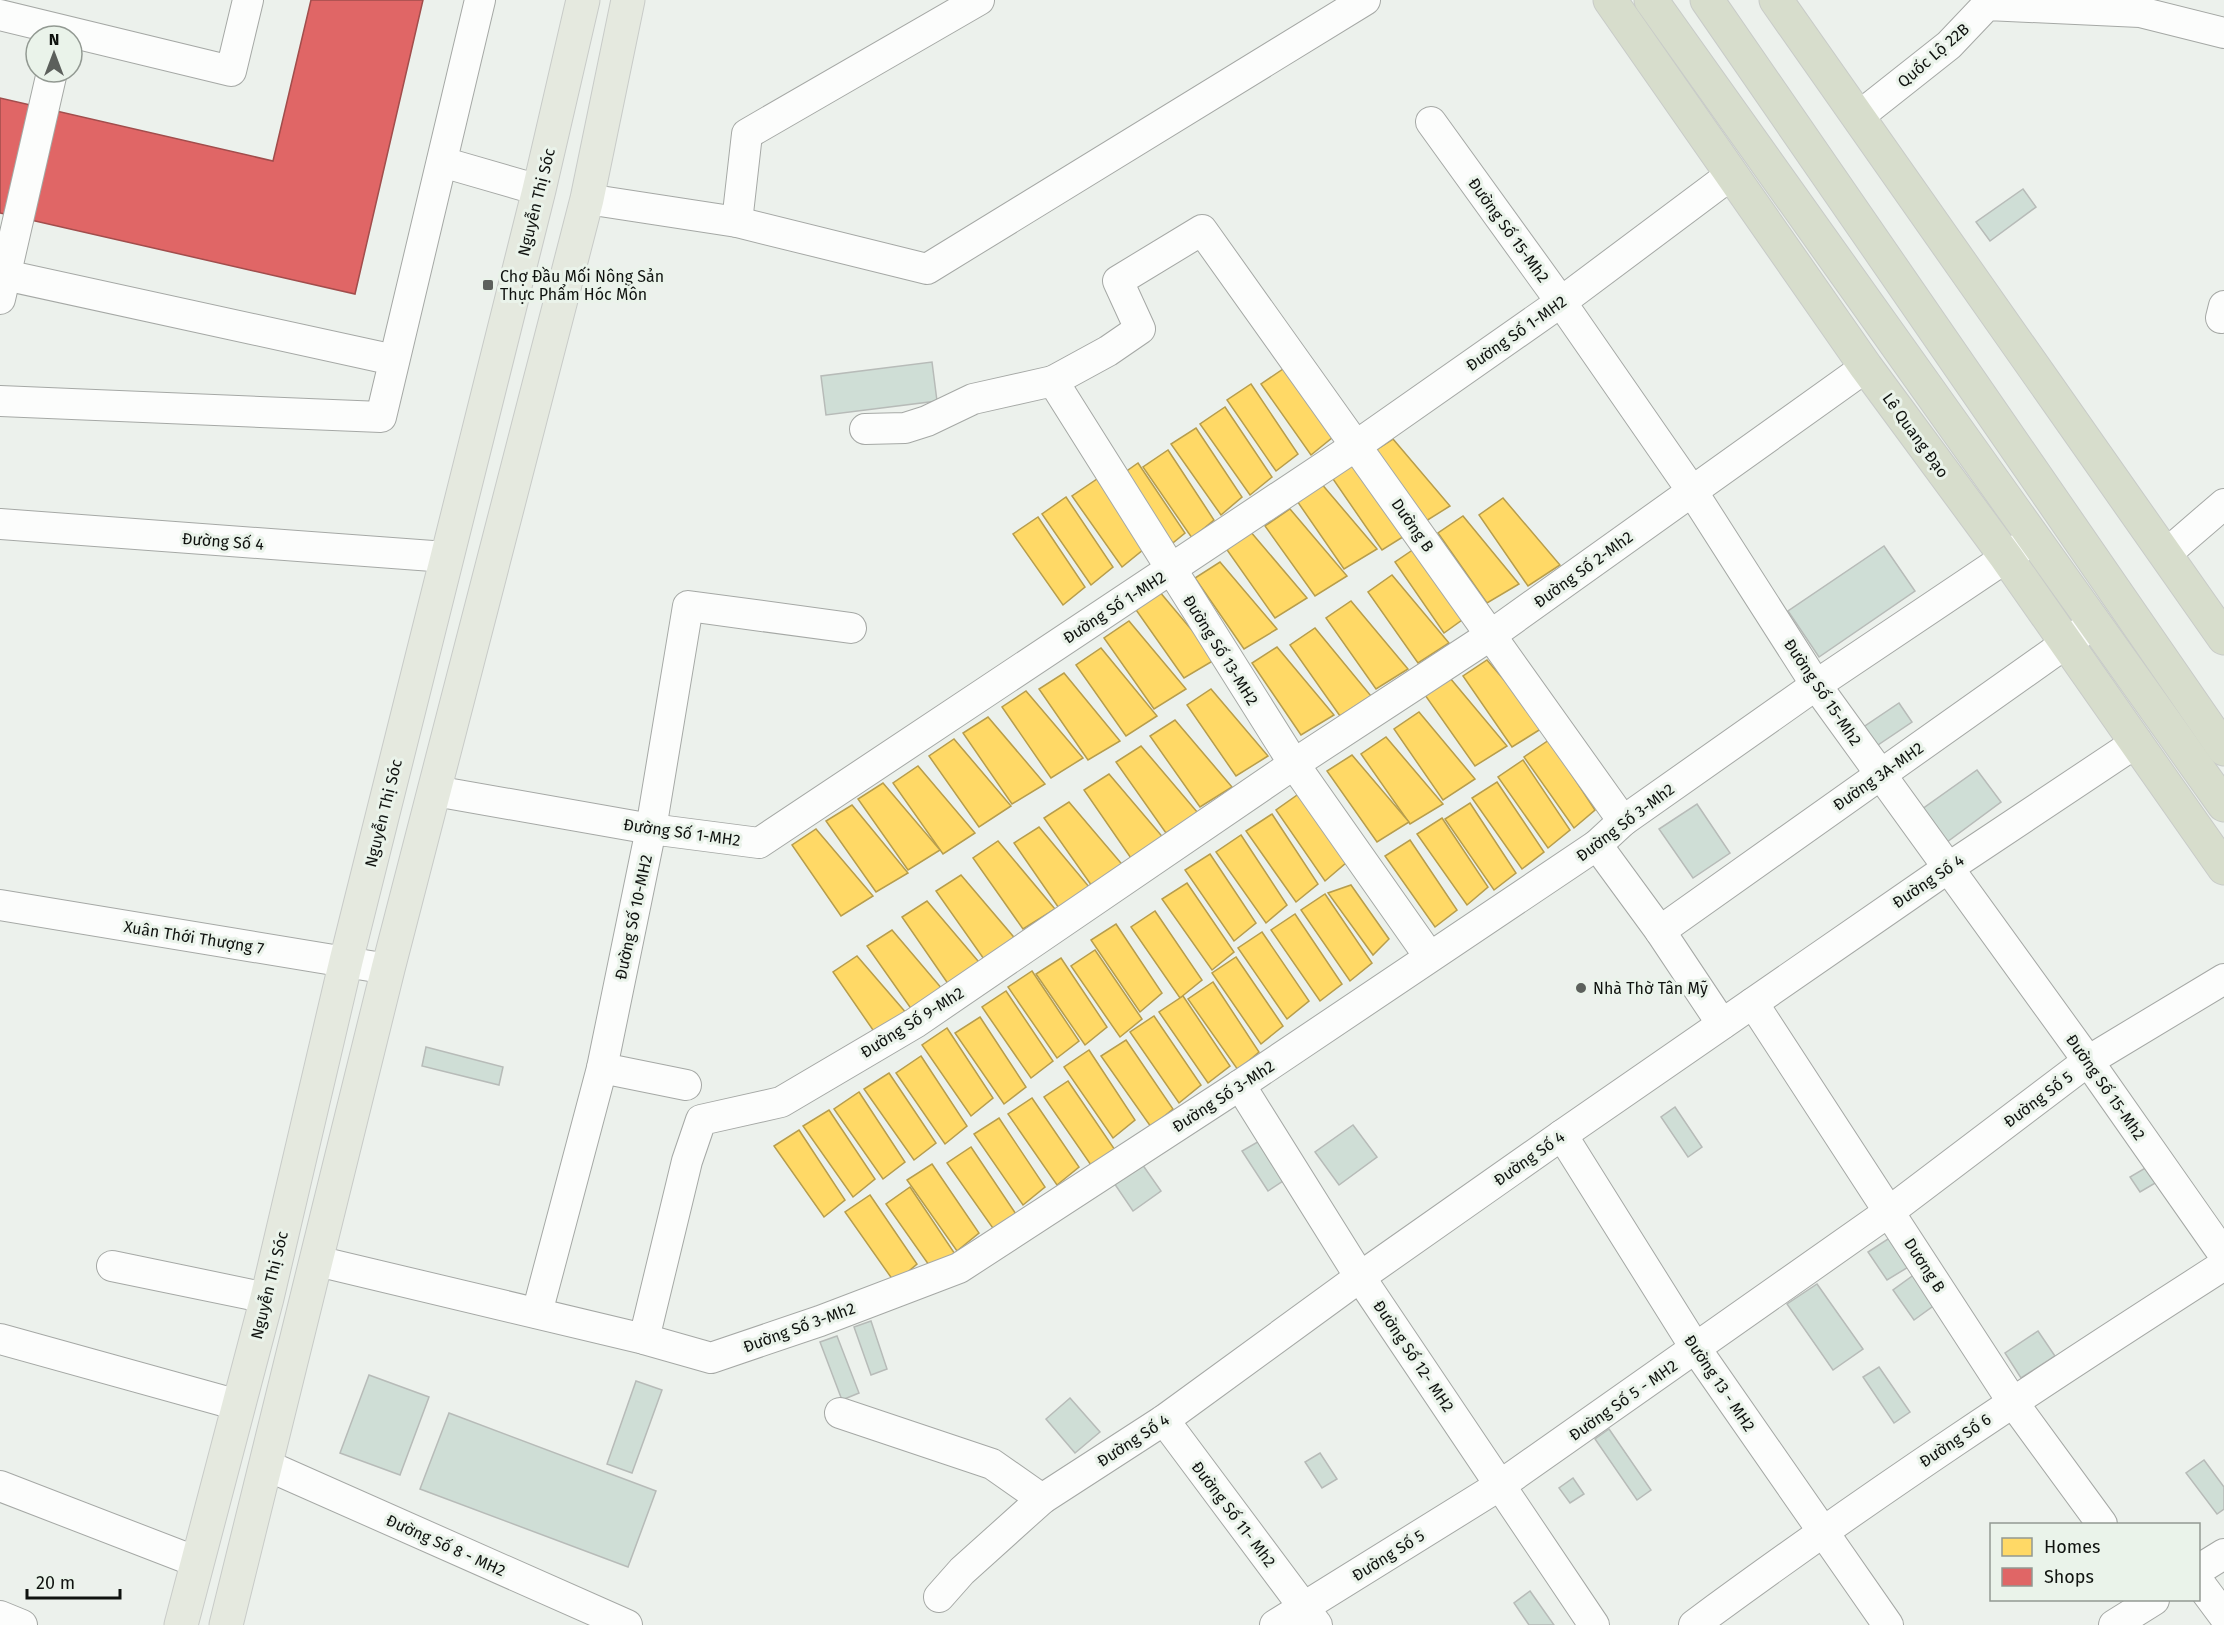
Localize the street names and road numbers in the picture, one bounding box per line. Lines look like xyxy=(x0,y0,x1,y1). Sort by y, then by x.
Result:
street label: Quốc Lộ 22B xyxy=(1893,18,1973,92)
street label: Nguyễn Thị Sóc xyxy=(514,146,559,258)
street label: Đường Số 15-Mh2 xyxy=(1464,174,1554,286)
street label: Đường Số 1-MH2 xyxy=(1462,291,1570,375)
street label: Lê Quang Đạo xyxy=(1879,389,1953,481)
street label: Dường B xyxy=(1387,495,1438,556)
street label: Đường Số 2-Mh2 xyxy=(1530,526,1637,612)
street label: Đường Số 4 xyxy=(181,528,265,554)
street label: Đường Số 1-MH2 xyxy=(1059,566,1169,648)
street label: Đường Số 13-MH2 xyxy=(1179,591,1263,709)
street label: Đường Số 15-Mh2 xyxy=(1780,635,1866,749)
street label: Đường 3A-MH2 xyxy=(1829,738,1927,815)
street label: Nguyễn Thị Sóc xyxy=(361,757,406,869)
street label: Đường Số 3-Mh2 xyxy=(1572,779,1678,865)
street label: Đường Số 1-MH2 xyxy=(622,814,742,850)
street label: Đường Số 4 xyxy=(1888,849,1968,912)
street label: Đường Số 10-MH2 xyxy=(610,853,656,981)
street label: Xuân Thới Thượng 7 xyxy=(123,917,265,958)
street label: Đường Số 9-Mh2 xyxy=(857,982,967,1062)
street label: Đường Số 15-Mh2 xyxy=(2062,1030,2150,1144)
street label: Đường Số 3-Mh2 xyxy=(1168,1056,1278,1136)
street label: Đường Số 5 xyxy=(1999,1066,2077,1132)
street label: Đường Số 4 xyxy=(1490,1126,1569,1190)
street label: Nguyễn Thị Sóc xyxy=(247,1229,292,1341)
street label: Dương B xyxy=(1900,1235,1949,1296)
street label: Đường Số 12- MH2 xyxy=(1369,1296,1459,1416)
street label: Đường Số 3-Mh2 xyxy=(740,1297,858,1357)
street label: Đường 13 - MH2 xyxy=(1680,1331,1759,1435)
street label: Đường Số 5 - MH2 xyxy=(1565,1355,1681,1445)
street label: Đường Số 4 xyxy=(1093,1409,1173,1471)
street label: Đường Số 6 xyxy=(1915,1409,1995,1471)
street label: Đường Số 11- Mh2 xyxy=(1188,1457,1280,1571)
street label: Đường Số 8 - MH2 xyxy=(383,1510,509,1580)
street label: Đường Số 5 xyxy=(1348,1525,1428,1585)

